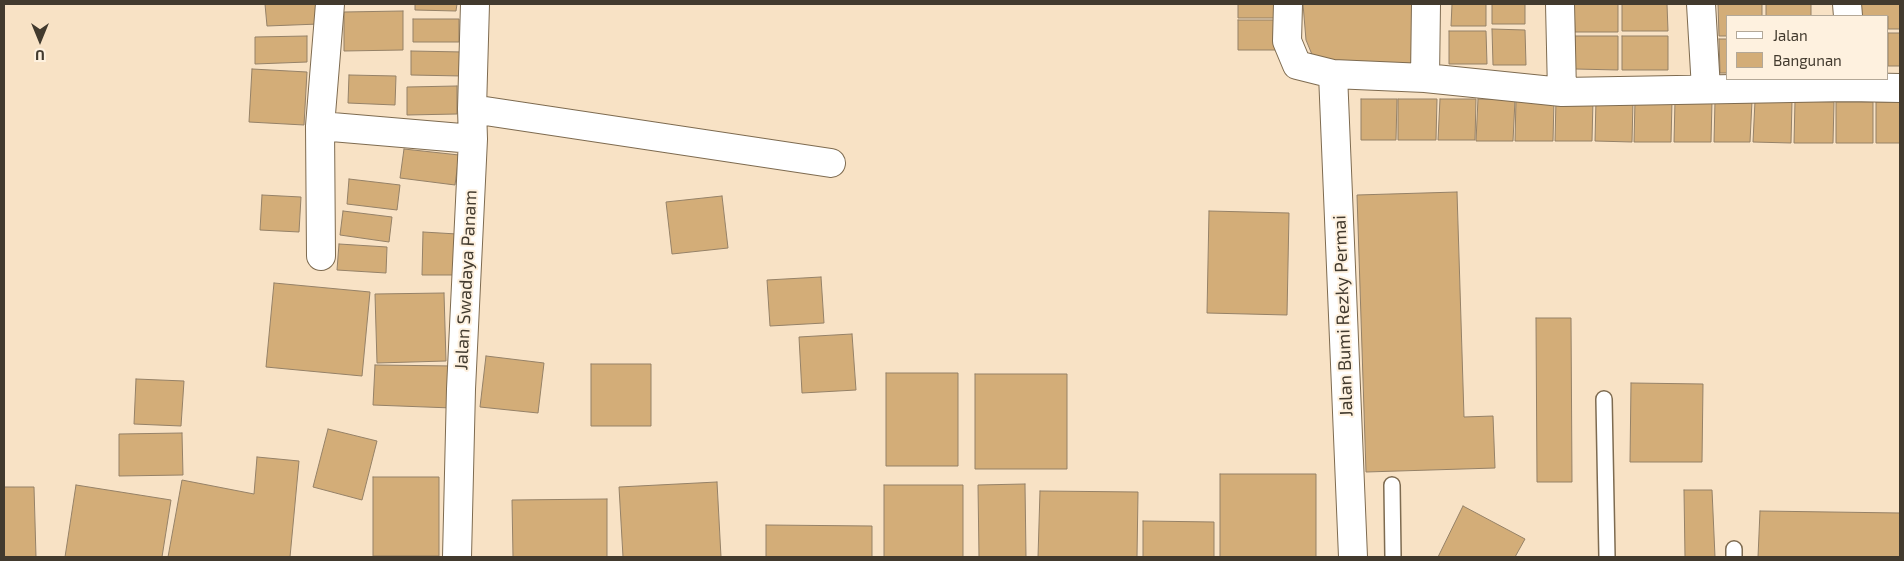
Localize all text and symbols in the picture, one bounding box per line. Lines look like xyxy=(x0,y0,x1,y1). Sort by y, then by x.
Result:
north arrow xyxy=(15,15,65,65)
legend xyxy=(1726,15,1889,80)
text: Jalan xyxy=(1773,26,1808,44)
text: U xyxy=(35,47,45,64)
text: Bangunan xyxy=(1773,51,1842,69)
street label: Jalan Swadaya Panam xyxy=(450,189,482,371)
street label: Jalan Bumi Rezky Permai xyxy=(1329,215,1357,417)

